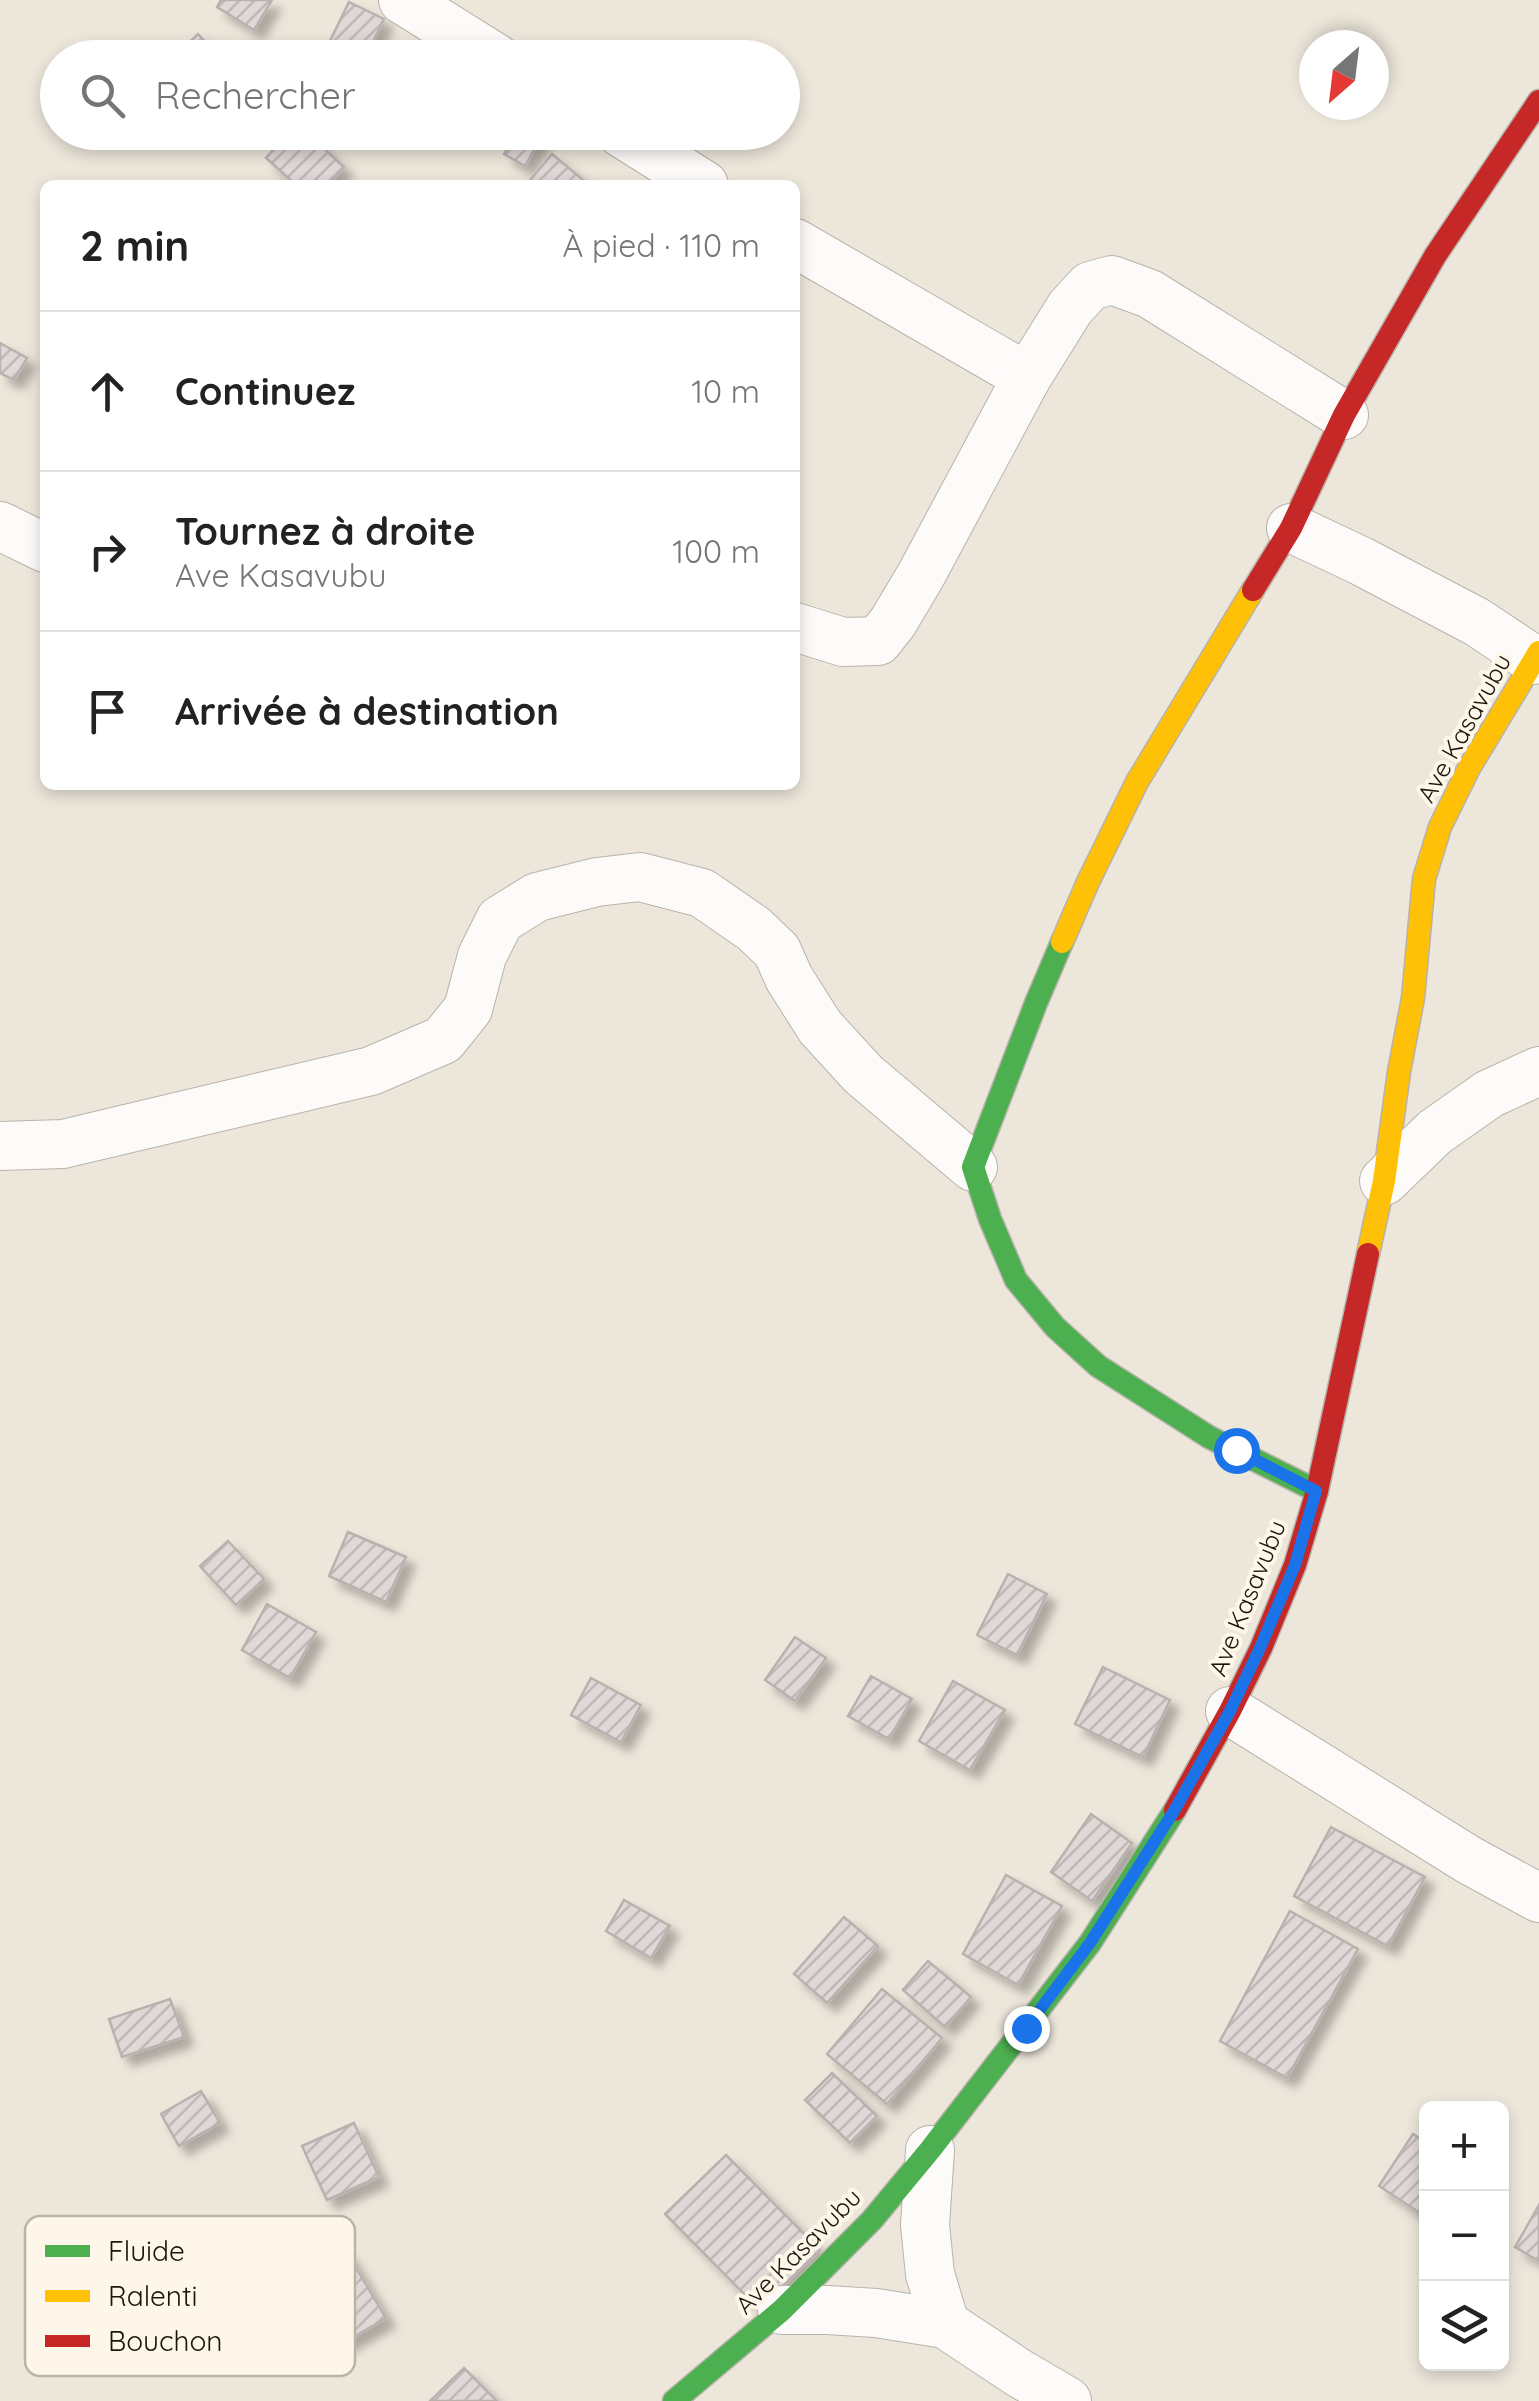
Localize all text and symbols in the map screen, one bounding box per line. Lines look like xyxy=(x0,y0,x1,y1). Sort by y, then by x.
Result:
north arrow xyxy=(1299,30,1389,120)
search box xyxy=(40,40,800,150)
icon: search xyxy=(75,68,130,123)
text: Rechercher xyxy=(155,71,356,119)
text: 2 min xyxy=(80,219,189,272)
text: À pied · 110 m xyxy=(562,225,760,265)
icon: ahead xyxy=(80,364,135,419)
text: Continuez xyxy=(175,367,355,415)
text: 10 m xyxy=(691,371,760,411)
text: Tournez à droite xyxy=(175,507,475,555)
icon: right xyxy=(80,524,135,579)
text: 100 m xyxy=(672,531,760,571)
text: Ave Kasavubu xyxy=(175,555,386,595)
street label: Ave Kasavubu xyxy=(1410,648,1517,807)
icon: arrive xyxy=(80,684,135,739)
text: Arrivée à destination xyxy=(175,687,559,735)
route start xyxy=(1214,1428,1260,1474)
street label: Ave Kasavubu xyxy=(1201,1515,1292,1680)
route end xyxy=(1004,2006,1050,2052)
map controls xyxy=(1419,2101,1509,2371)
button: + xyxy=(1419,2101,1509,2191)
street label: Ave Kasavubu xyxy=(728,2181,867,2320)
button: − xyxy=(1419,2191,1509,2281)
legend xyxy=(25,2216,355,2376)
text: Fluide xyxy=(108,2233,185,2268)
text: Ralenti xyxy=(108,2278,198,2313)
button: layers xyxy=(1419,2281,1509,2371)
text: Bouchon xyxy=(108,2323,223,2358)

